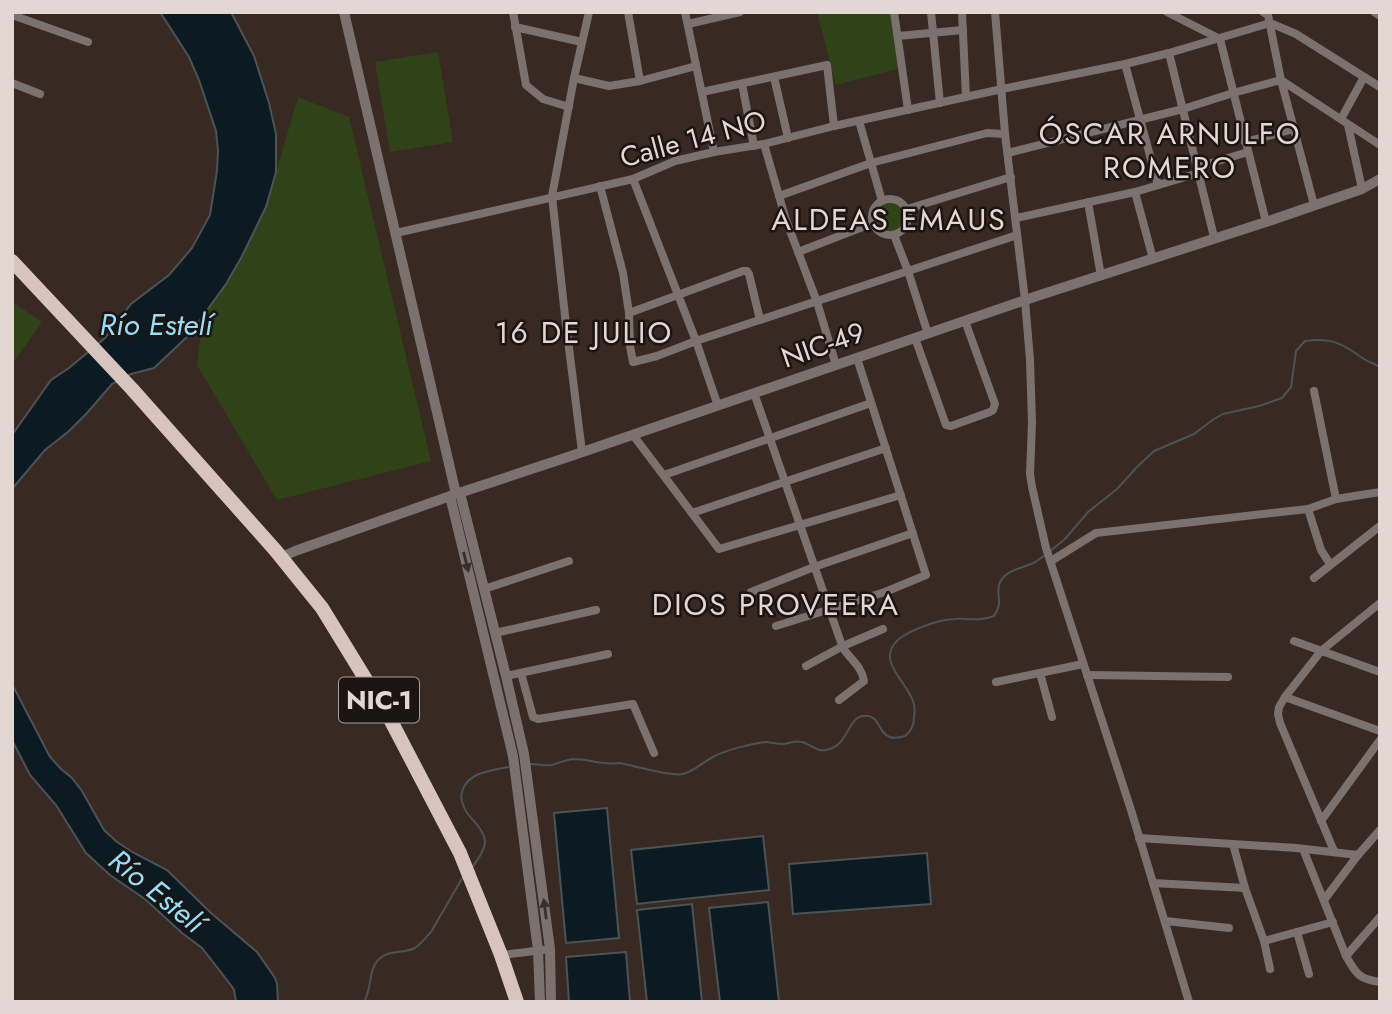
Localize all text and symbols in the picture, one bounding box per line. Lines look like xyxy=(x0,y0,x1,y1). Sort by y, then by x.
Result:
street label: Calle 14 NO xyxy=(615,100,771,178)
district label: ÓSCAR ARNULFO ROMERO xyxy=(1039,112,1301,189)
district label: ALDEAS EMAUS xyxy=(771,198,1007,241)
water label: Río Estelí xyxy=(100,303,217,346)
district label: 16 DE JULIO xyxy=(495,311,673,354)
street label: NIC-49 xyxy=(776,312,870,378)
one-way arrow xyxy=(461,552,472,574)
district label: DIOS PROVEERA xyxy=(652,583,900,626)
road number: NIC-1 xyxy=(339,678,419,722)
water label: Río Estelí xyxy=(100,839,218,946)
one-way arrow xyxy=(539,898,550,920)

